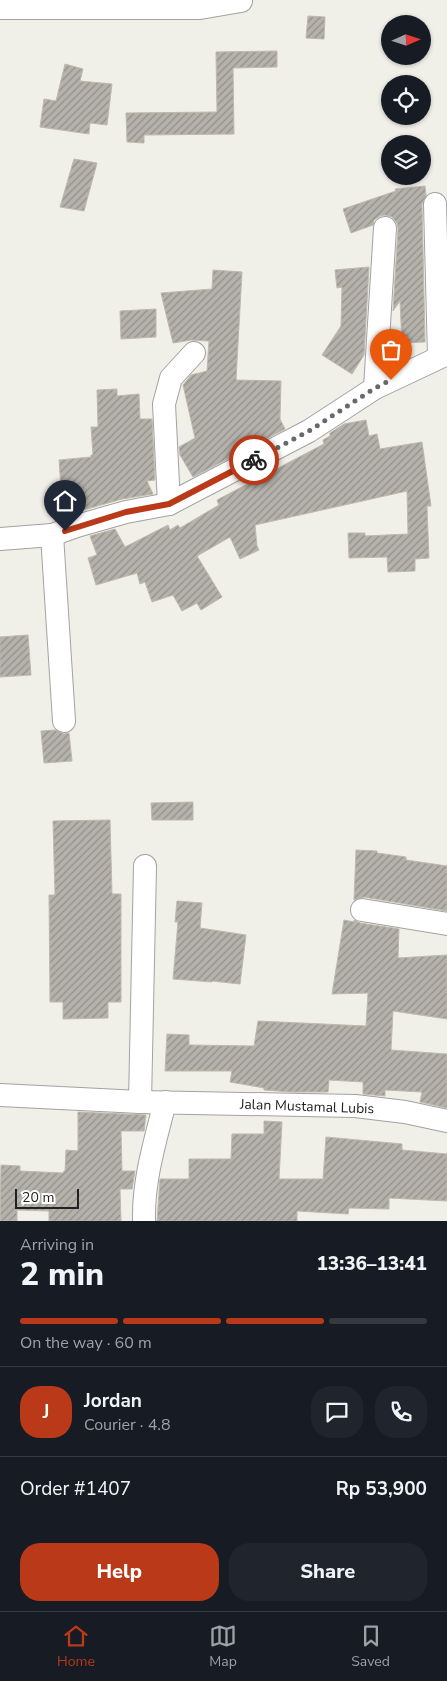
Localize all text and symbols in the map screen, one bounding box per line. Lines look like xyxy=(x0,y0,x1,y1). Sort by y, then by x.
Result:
north arrow xyxy=(381,15,431,65)
map controls xyxy=(381,15,431,185)
button: locate xyxy=(381,75,431,125)
button: layers xyxy=(381,135,431,185)
pin xyxy=(370,329,412,380)
icon: bag xyxy=(377,336,405,364)
courier xyxy=(229,435,279,485)
icon: bike xyxy=(240,446,268,474)
pin xyxy=(44,480,86,531)
icon: home xyxy=(51,487,79,515)
street label: Jalan Mustamal Lubis xyxy=(238,1095,375,1118)
scale bar xyxy=(15,1186,79,1209)
text: 20 m xyxy=(22,1188,54,1207)
text: Arriving in xyxy=(20,1234,94,1256)
text: 13:36–13:41 xyxy=(316,1251,427,1277)
text: 2 min xyxy=(20,1253,104,1296)
text: On the way · 60 m xyxy=(20,1332,152,1354)
button: chat xyxy=(311,1386,363,1438)
button: phone xyxy=(375,1386,427,1438)
text: Jordan xyxy=(84,1388,142,1414)
text: J xyxy=(43,1399,49,1425)
text: Courier · 4.8 xyxy=(84,1414,170,1436)
text: Order #1407 xyxy=(20,1476,131,1502)
text: Rp 53,900 xyxy=(336,1476,427,1502)
button: Help xyxy=(20,1543,219,1601)
button: Share xyxy=(229,1543,427,1601)
tab: Home xyxy=(57,1622,95,1671)
tab: Map xyxy=(209,1622,237,1671)
tab: Saved xyxy=(351,1622,390,1671)

